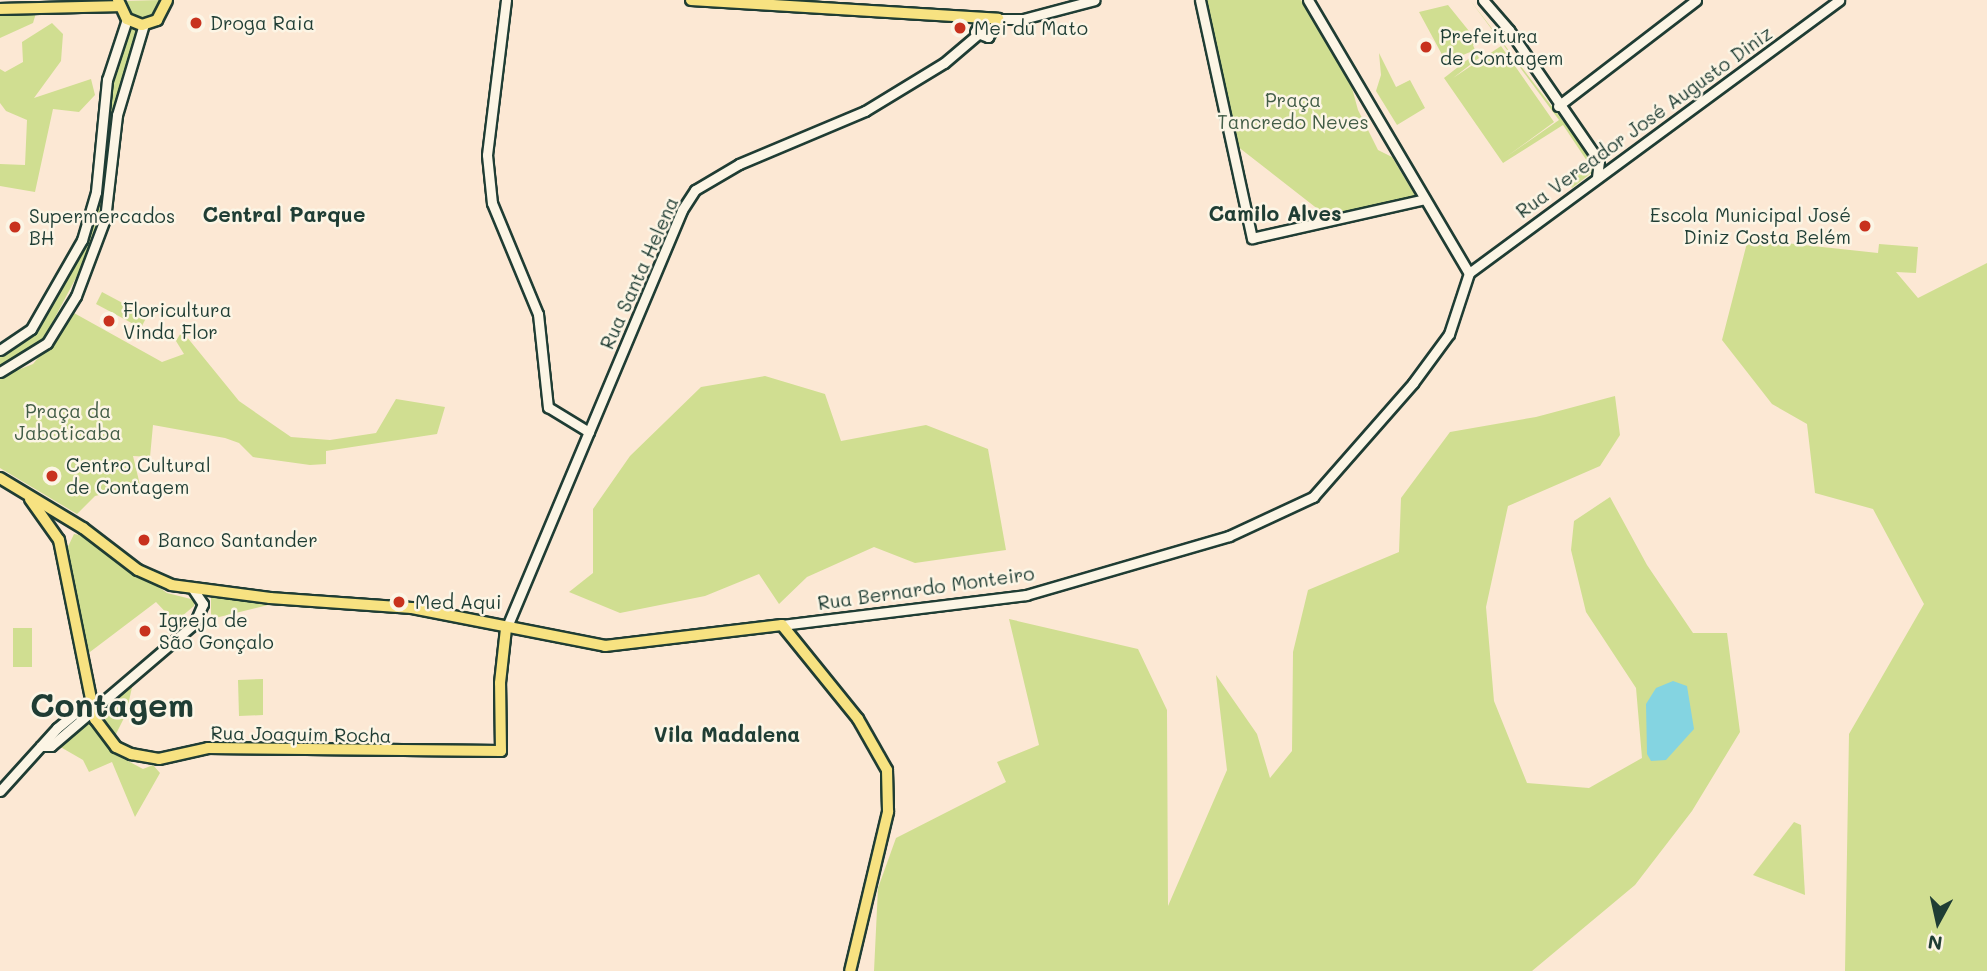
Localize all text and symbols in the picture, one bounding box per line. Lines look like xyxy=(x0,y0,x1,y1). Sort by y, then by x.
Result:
place label: Droga Raia xyxy=(210,12,314,34)
marker: Droga Raia xyxy=(188,15,204,31)
place label: Mei du Mato xyxy=(974,17,1088,39)
marker: Mei du Mato xyxy=(952,20,968,36)
street label: Rua Vereador José Augusto Diniz xyxy=(1512,21,1776,223)
place label: Prefeitura de Contagem xyxy=(1440,25,1563,69)
marker: Prefeitura de Contagem xyxy=(1418,39,1434,55)
park label: Praça Tancredo Neves xyxy=(1217,89,1369,133)
street label: Rua Santa Helena xyxy=(595,193,683,353)
district label: Camilo Alves xyxy=(1208,200,1342,226)
district label: Central Parque xyxy=(203,201,365,227)
place label: Escola Municipal José Diniz Costa Belém xyxy=(1650,204,1851,248)
place label: Supermercados BH xyxy=(29,205,175,249)
marker: Escola Municipal José Diniz Costa Belém xyxy=(1857,218,1873,234)
marker: Supermercados BH xyxy=(7,219,23,235)
place label: Floricultura Vinda Flor xyxy=(123,299,231,343)
marker: Floricultura Vinda Flor xyxy=(101,313,117,329)
park label: Praça da Jaboticaba xyxy=(15,400,121,444)
place label: Centro Cultural de Contagem xyxy=(66,454,211,498)
marker: Centro Cultural de Contagem xyxy=(44,468,60,484)
place label: Banco Santander xyxy=(158,529,318,551)
marker: Banco Santander xyxy=(136,532,152,548)
street label: Rua Bernardo Monteiro xyxy=(816,562,1036,614)
place label: Med Aqui xyxy=(415,591,502,613)
marker: Med Aqui xyxy=(389,592,409,612)
place label: Igreja de São Gonçalo xyxy=(159,609,274,653)
marker: Igreja de São Gonçalo xyxy=(137,623,153,639)
district label: Contagem xyxy=(30,684,194,724)
street label: Rua Joaquim Rocha xyxy=(210,721,392,747)
district label: Vila Madalena xyxy=(654,721,800,747)
north arrow xyxy=(1903,887,1973,957)
text: N xyxy=(1926,930,1944,957)

